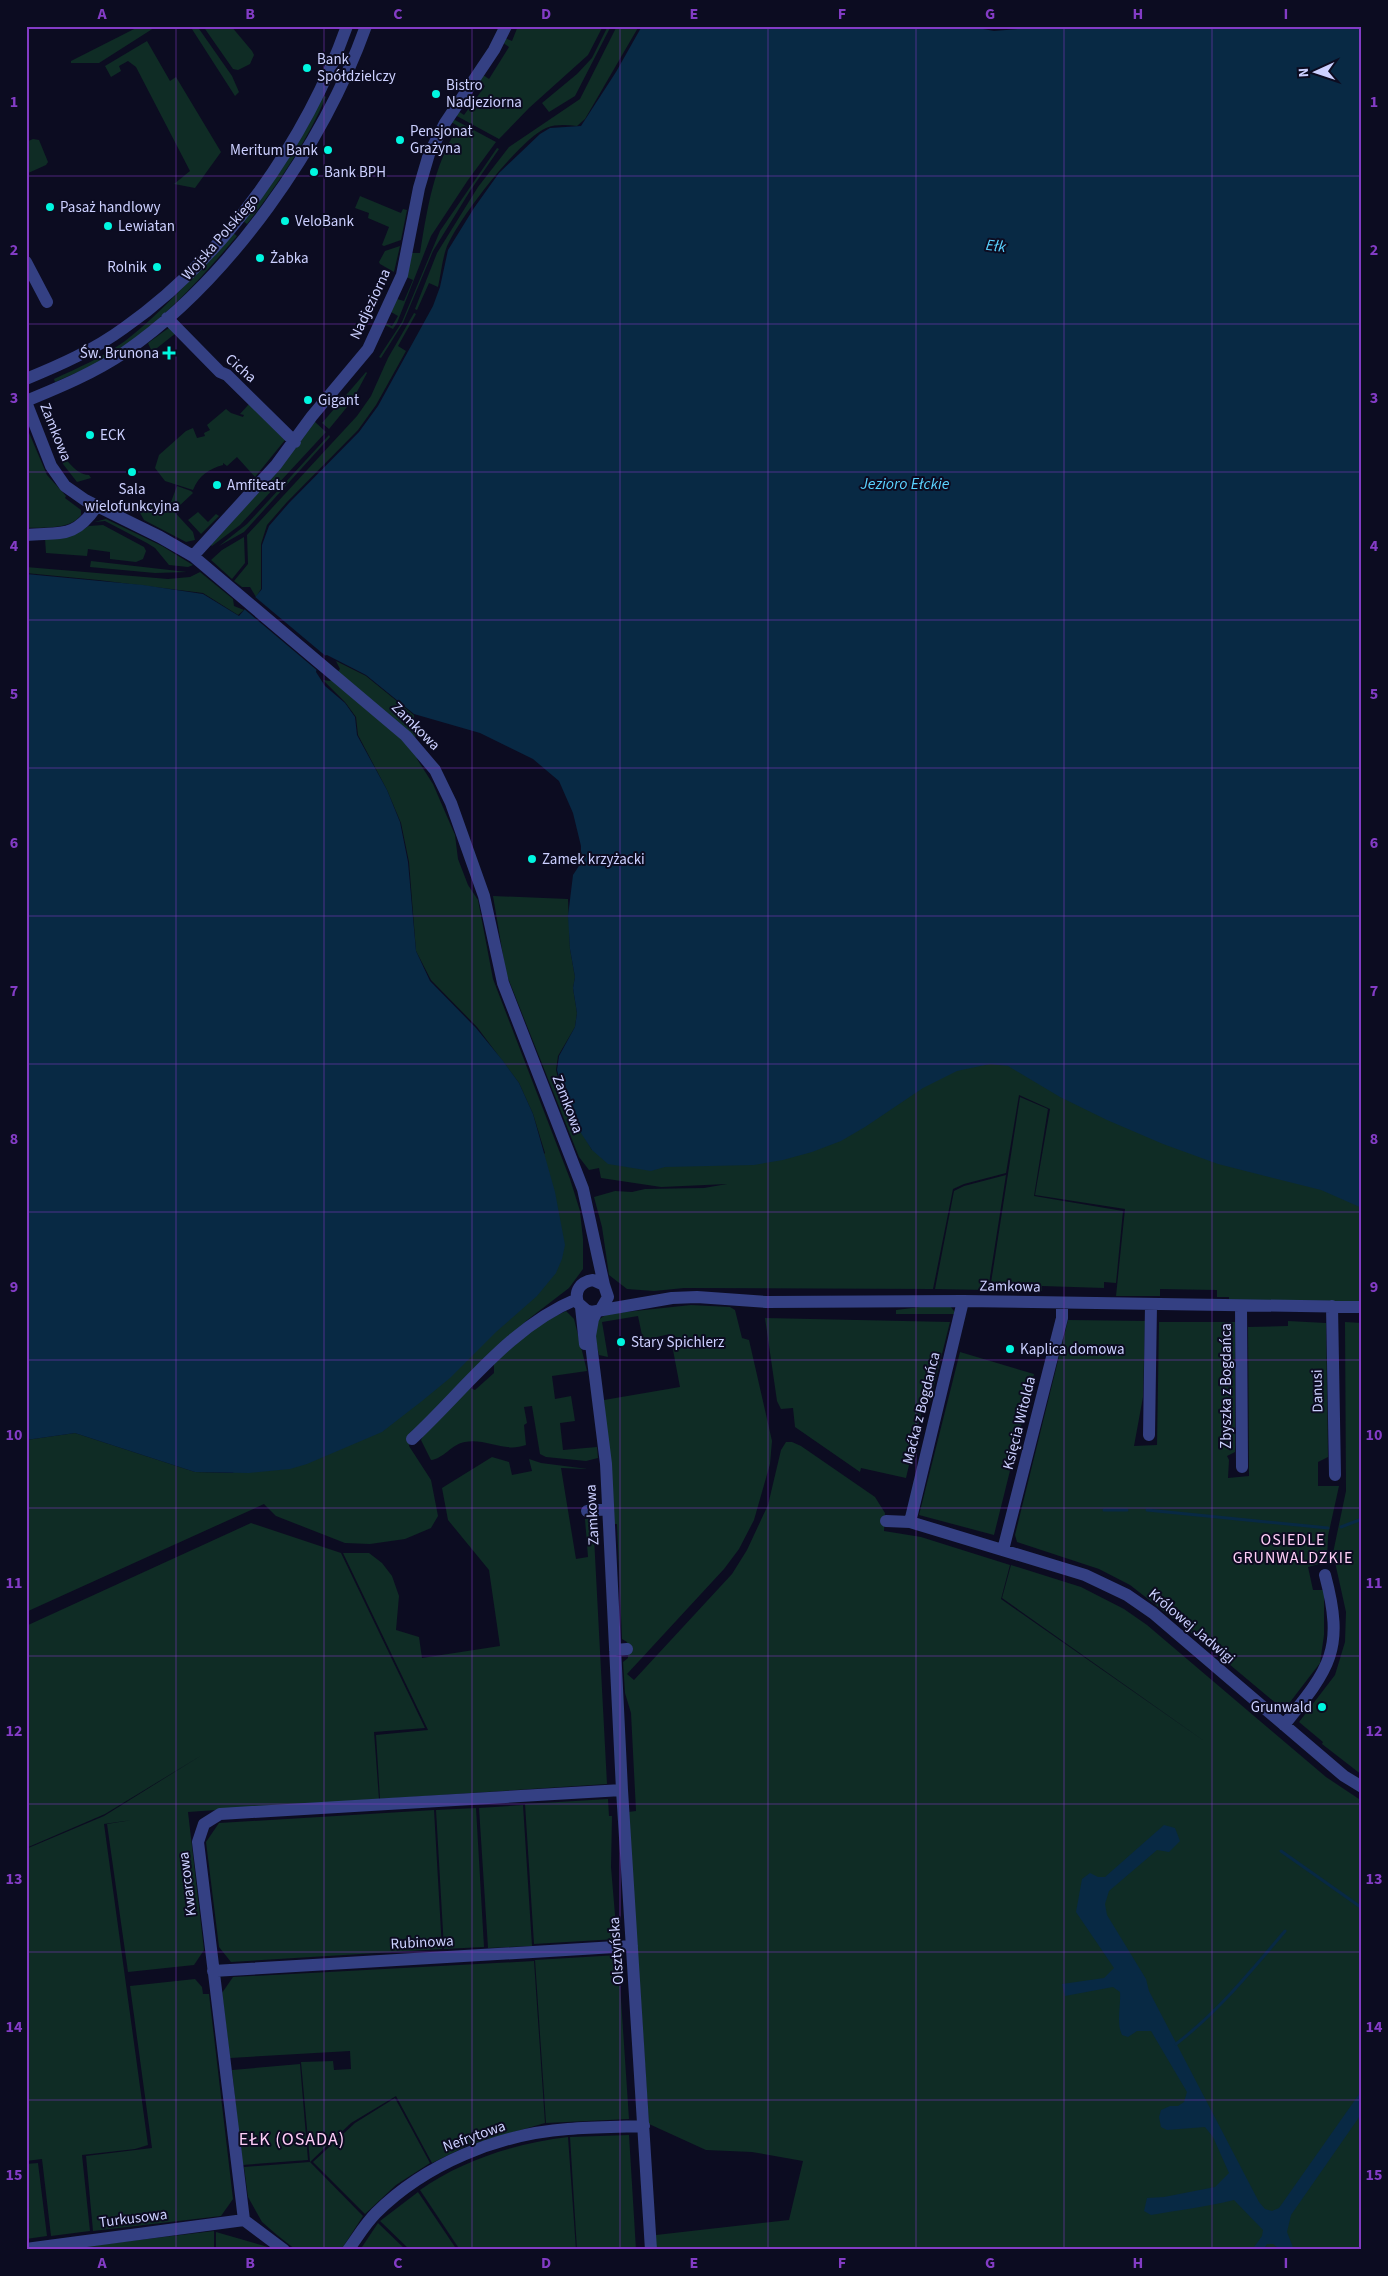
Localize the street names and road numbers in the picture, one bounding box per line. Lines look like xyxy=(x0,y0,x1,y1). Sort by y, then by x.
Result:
street label: Wojska Polskiego xyxy=(177,190,264,285)
street label: Nadjeziorna xyxy=(345,265,396,343)
street label: Cicha xyxy=(221,349,261,388)
street label: Zamkowa xyxy=(34,400,77,465)
street label: Zamkowa xyxy=(387,697,445,755)
street label: Zamkowa xyxy=(547,1072,588,1137)
street label: Zamkowa xyxy=(979,1275,1041,1298)
street label: Zbyszka z Bogdańca xyxy=(1216,1323,1237,1449)
street label: Maćka z Bogdańca xyxy=(897,1350,946,1467)
street label: Danusi xyxy=(1307,1369,1328,1413)
street label: Księcia Witolda xyxy=(998,1374,1041,1472)
street label: Zamkowa xyxy=(580,1484,605,1546)
street label: Królowej Jadwigi xyxy=(1144,1584,1240,1669)
street label: Kwarcowa xyxy=(173,1851,202,1917)
street label: Olsztyńska xyxy=(604,1916,629,1986)
street label: Rubinowa xyxy=(390,1930,454,1955)
street label: Nefrytowa xyxy=(440,2115,508,2157)
street label: Turkusowa xyxy=(98,2204,168,2233)

